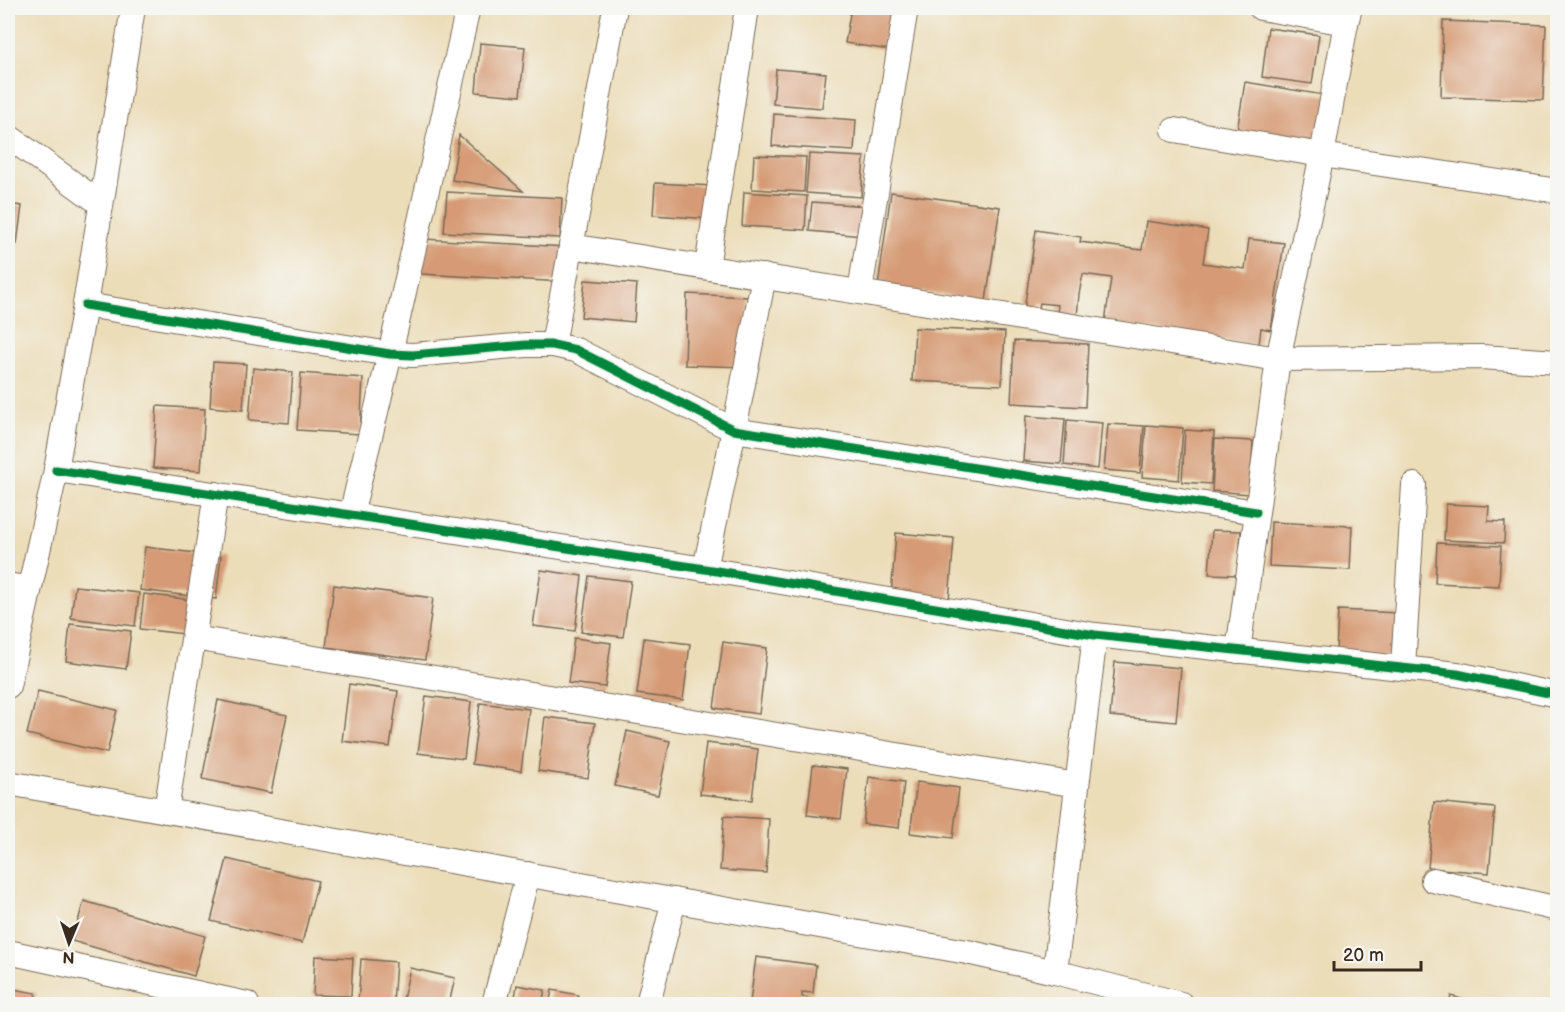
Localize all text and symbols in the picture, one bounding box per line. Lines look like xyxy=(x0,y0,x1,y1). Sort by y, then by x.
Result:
north arrow xyxy=(39,913,99,973)
scale bar xyxy=(1334,934,1421,972)
text: 20 m xyxy=(1343,945,1384,966)
text: N xyxy=(62,947,75,966)

